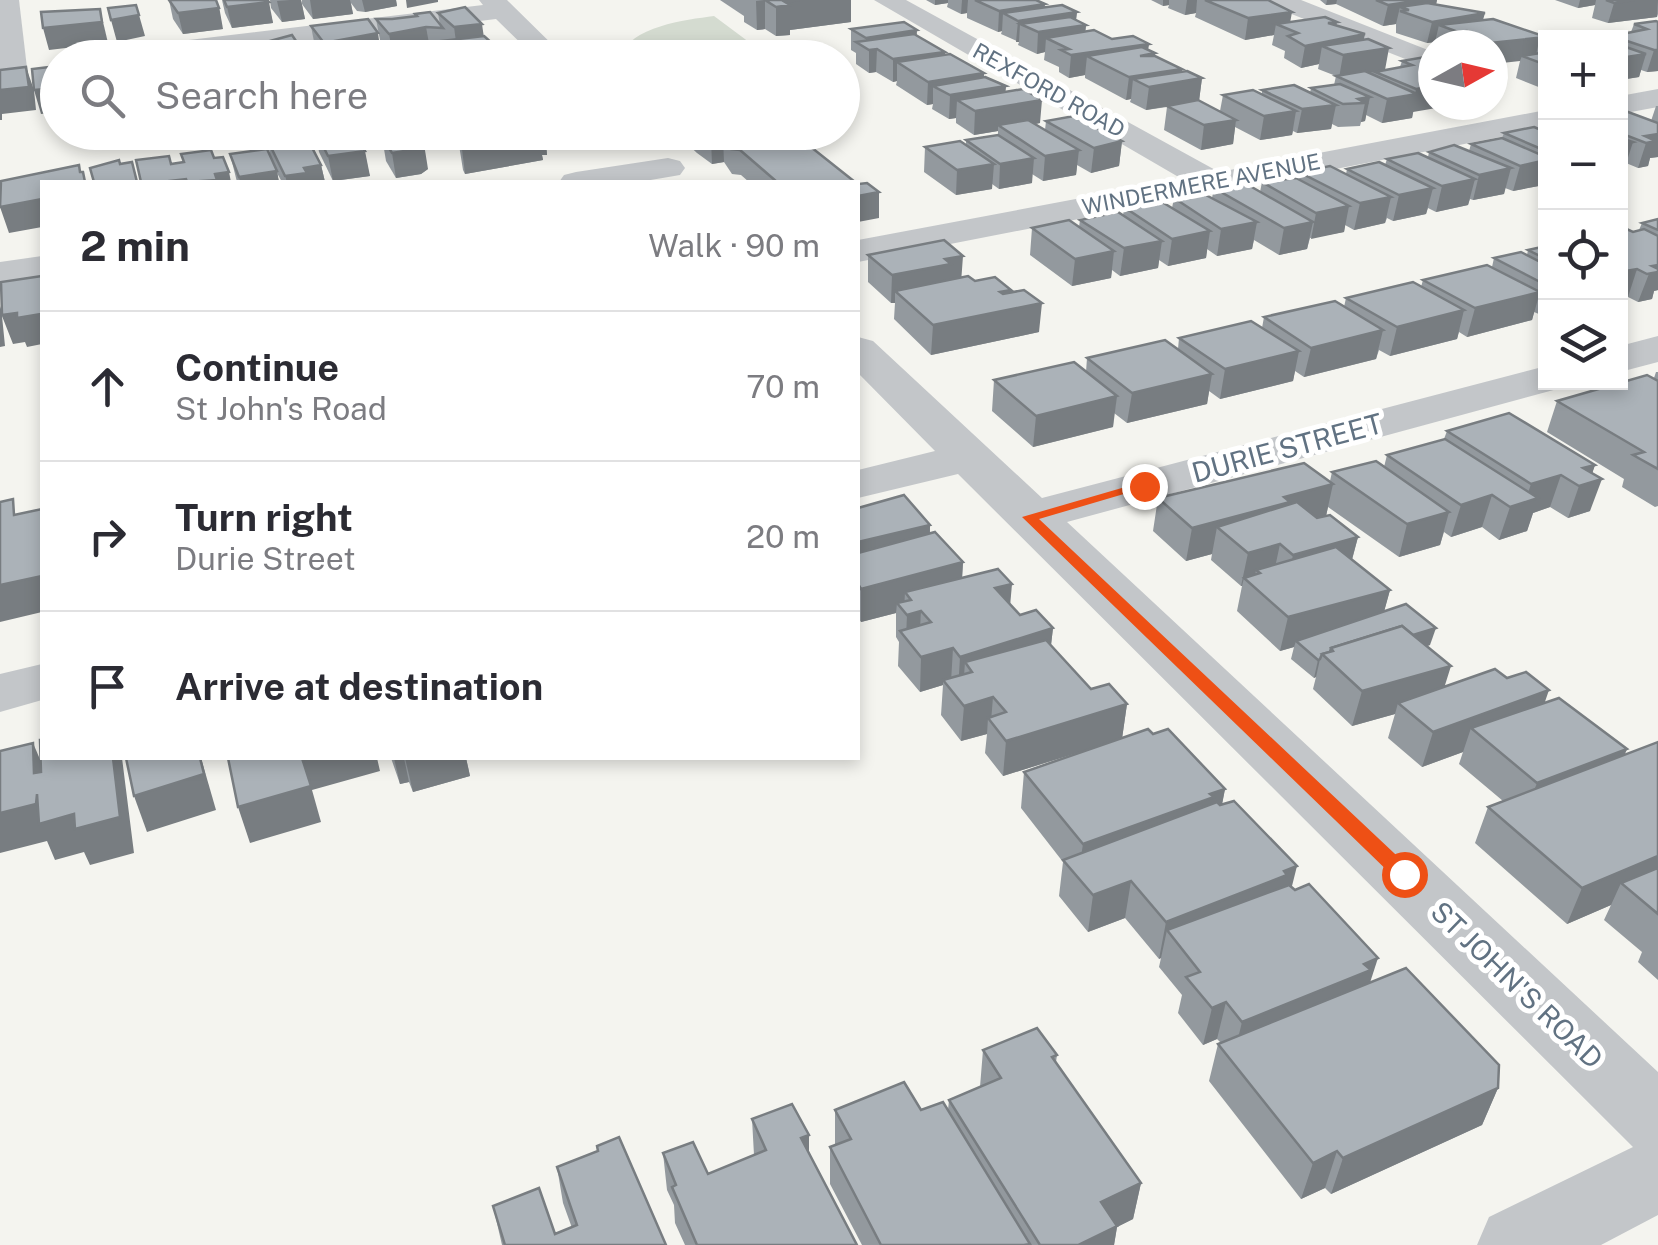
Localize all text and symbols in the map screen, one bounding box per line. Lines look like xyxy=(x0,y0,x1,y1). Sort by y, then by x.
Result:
north arrow xyxy=(1418,30,1508,120)
map controls xyxy=(1538,30,1628,390)
button: + xyxy=(1538,30,1628,120)
street label: REXFORD ROAD xyxy=(968,37,1130,143)
search box xyxy=(40,40,860,150)
icon: search xyxy=(75,68,130,123)
text: Search here xyxy=(155,73,368,118)
button: − xyxy=(1538,120,1628,210)
street label: WINDERMERE AVENUE xyxy=(1080,148,1322,220)
button: locate xyxy=(1538,210,1628,300)
text: 2 min xyxy=(80,221,190,270)
text: Walk · 90 m xyxy=(648,227,820,264)
button: layers xyxy=(1538,300,1628,390)
text: Continue xyxy=(175,345,339,390)
icon: ahead xyxy=(80,359,135,414)
text: 70 m xyxy=(746,368,820,405)
text: St John's Road xyxy=(175,390,387,427)
street label: DURIE STREET xyxy=(1188,406,1386,489)
route end xyxy=(1122,464,1168,510)
text: Turn right xyxy=(175,495,353,540)
icon: right xyxy=(80,509,135,564)
text: 20 m xyxy=(746,518,820,555)
text: Durie Street xyxy=(175,540,356,577)
icon: arrive xyxy=(80,659,135,714)
text: Arrive at destination xyxy=(175,664,543,709)
route start xyxy=(1382,852,1428,898)
street label: ST JOHN'S ROAD xyxy=(1425,894,1610,1075)

